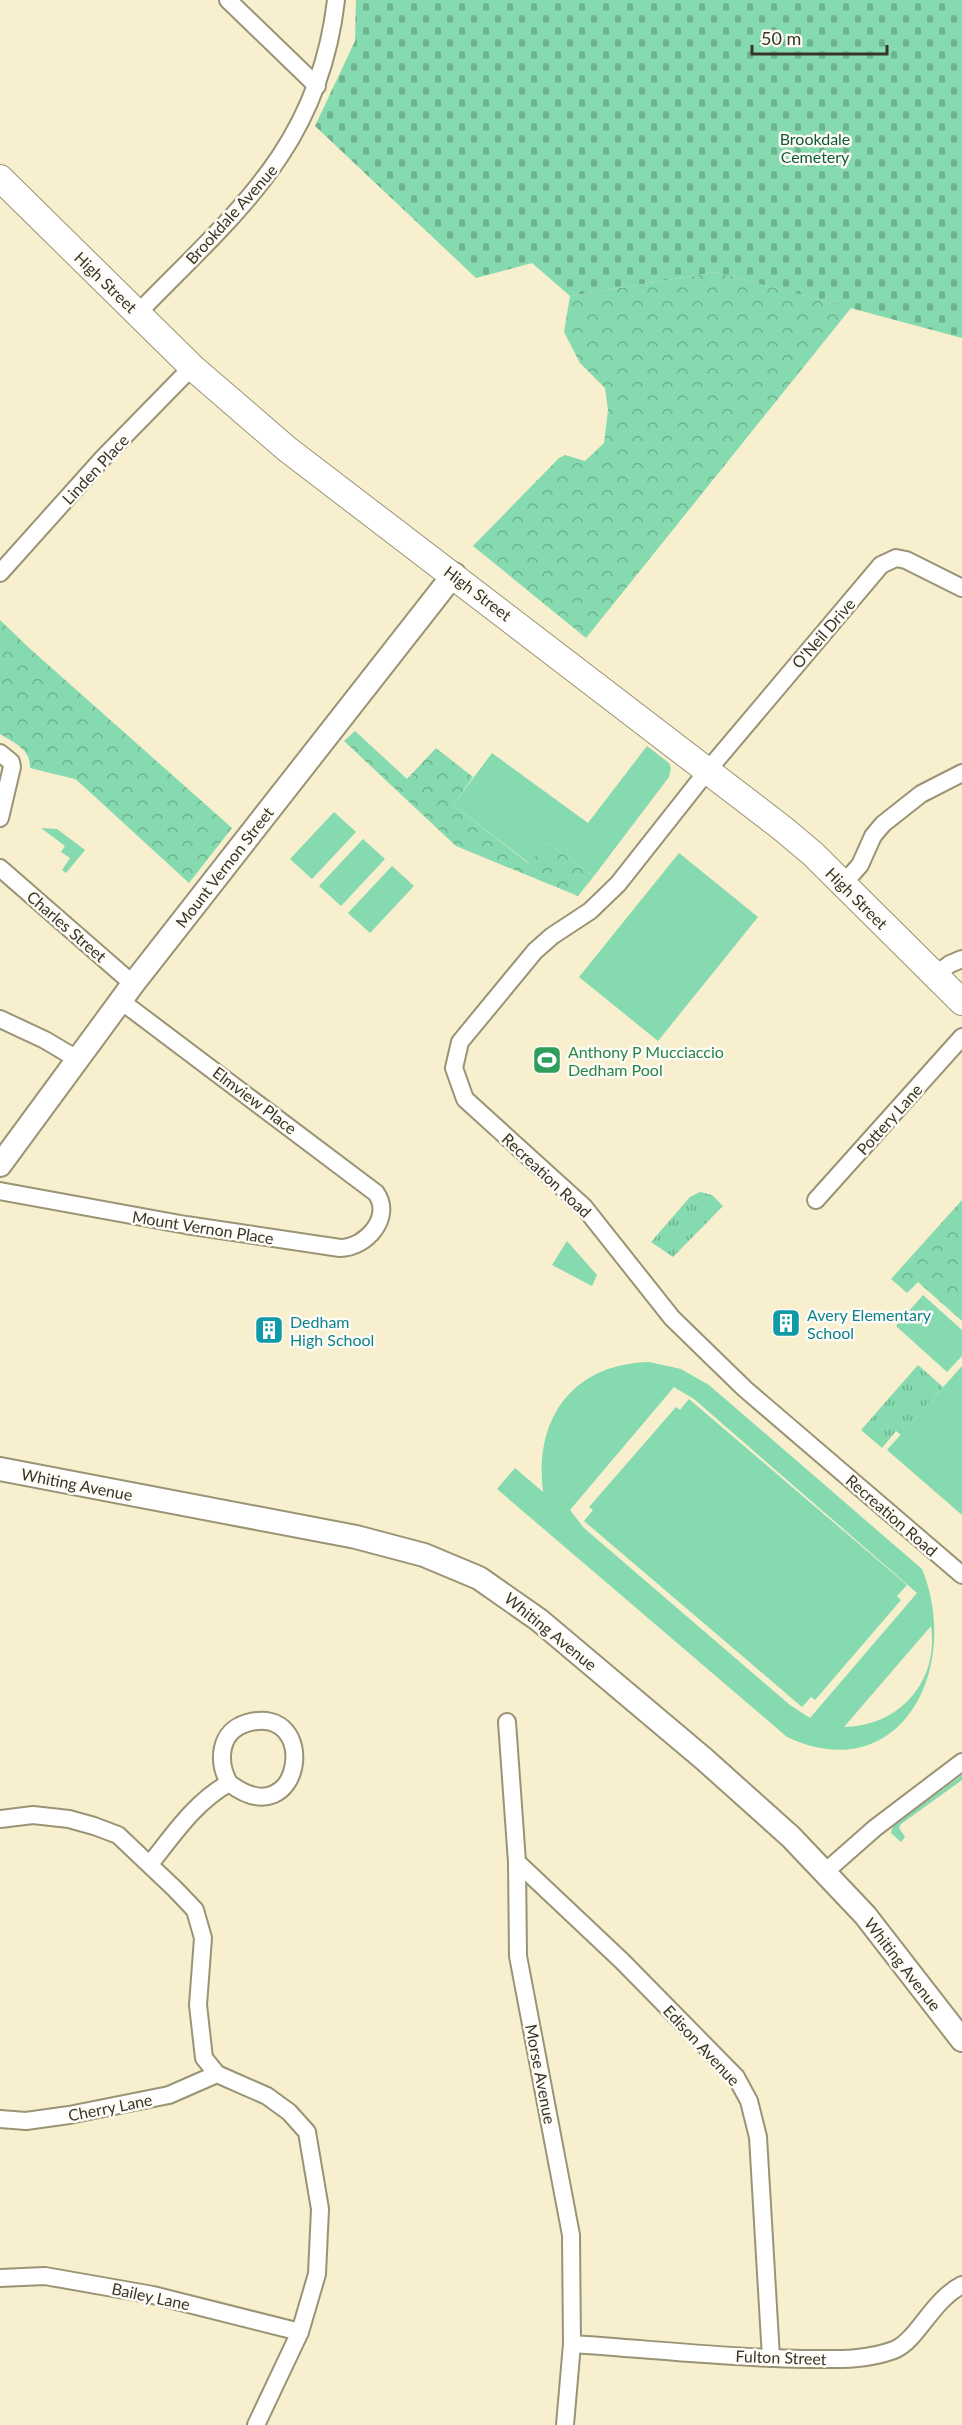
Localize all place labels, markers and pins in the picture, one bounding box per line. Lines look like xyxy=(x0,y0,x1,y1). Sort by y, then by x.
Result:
place label: Anthony P Mucciaccio Dedham Pool xyxy=(568,1042,724,1079)
sports icon: Anthony P Mucciaccio Dedham Pool xyxy=(531,1044,563,1076)
place label: Avery Elementary School xyxy=(807,1305,932,1342)
building icon: Avery Elementary School xyxy=(770,1307,802,1339)
place label: Dedham High School xyxy=(290,1312,374,1349)
building icon: Dedham High School xyxy=(253,1314,285,1346)

